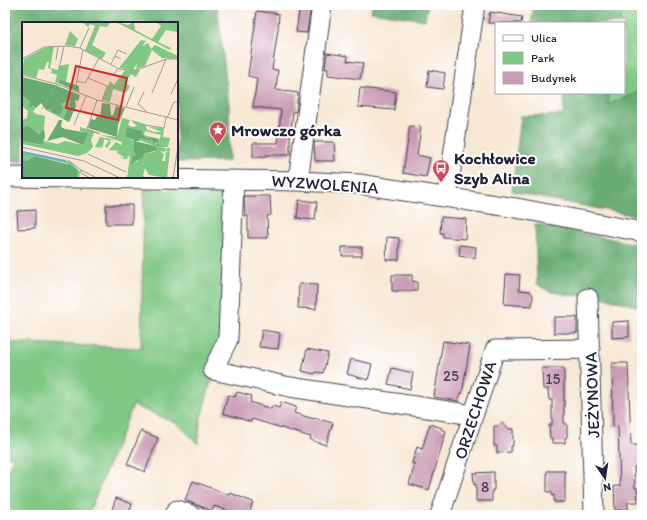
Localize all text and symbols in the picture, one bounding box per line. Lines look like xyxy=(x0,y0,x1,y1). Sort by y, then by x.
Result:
inset map xyxy=(22,22,178,178)
legend xyxy=(495,22,625,94)
text: Ulica xyxy=(531,31,557,45)
text: Park xyxy=(531,51,555,65)
text: Budynek xyxy=(531,71,577,85)
place icon: Mrowczo górka xyxy=(208,120,228,145)
place label: Mrowczo górka xyxy=(231,120,342,141)
place label: Kochłowice Szyb Alina xyxy=(454,148,536,189)
bus stop icon: Kochłowice Szyb Alina xyxy=(431,158,451,183)
street label: WYZWOLENIA xyxy=(271,170,379,198)
street label: JEŻYNOWA xyxy=(580,351,603,438)
street label: ORZECHOWA xyxy=(450,358,500,462)
house number: 25 xyxy=(443,367,459,385)
house number: 15 xyxy=(546,370,561,388)
north arrow xyxy=(585,458,625,498)
house number: 8 xyxy=(481,478,489,496)
text: N xyxy=(602,480,612,494)

